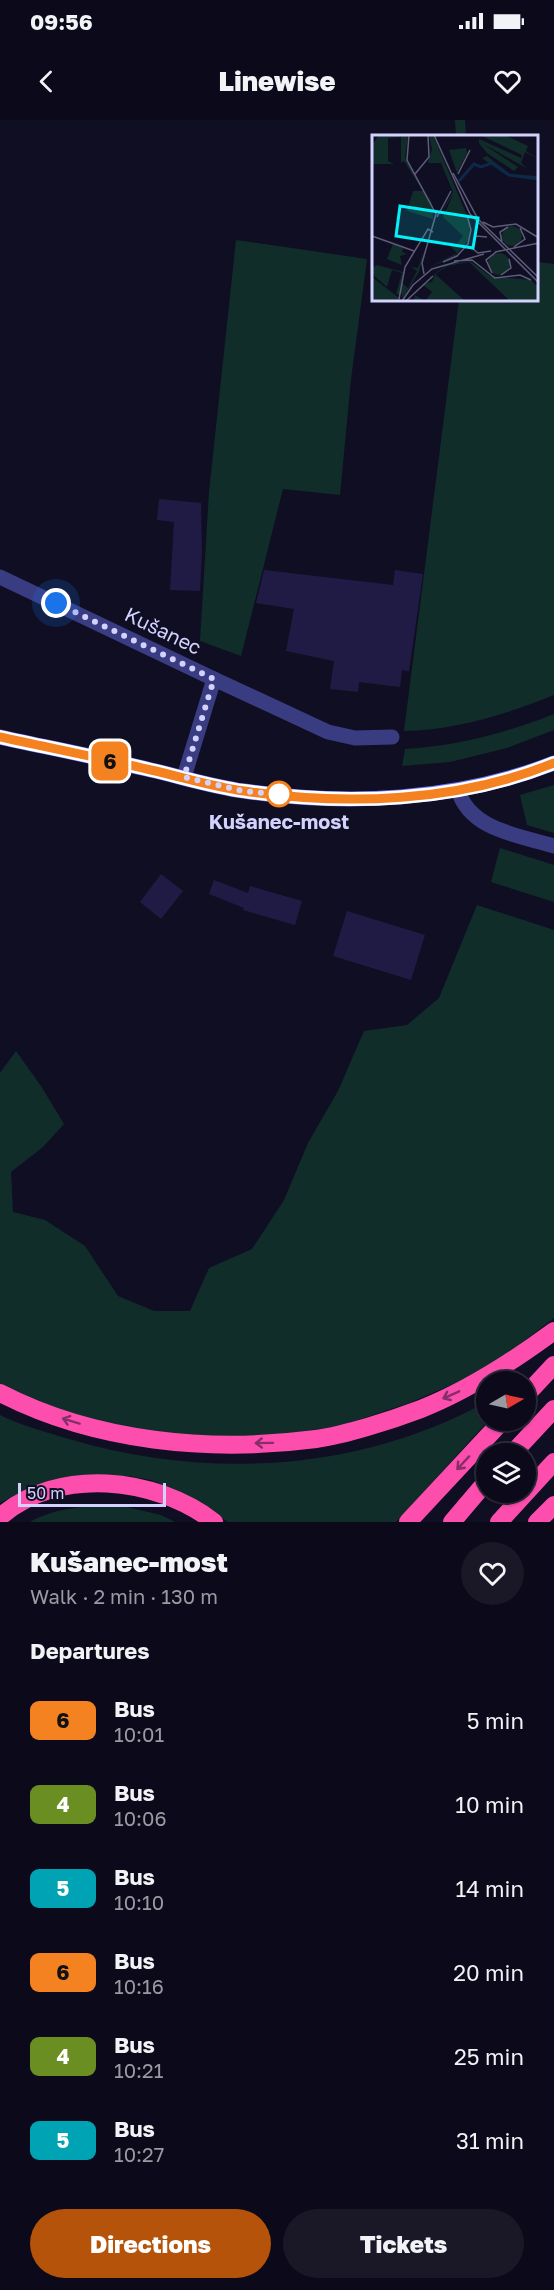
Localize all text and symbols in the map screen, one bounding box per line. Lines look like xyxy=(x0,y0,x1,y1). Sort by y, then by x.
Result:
text: 09:56 xyxy=(30,8,93,35)
icon: back xyxy=(30,65,63,98)
text: Linewise xyxy=(218,65,336,97)
icon: heart xyxy=(491,65,524,98)
inset map xyxy=(372,135,539,302)
your location xyxy=(41,588,71,618)
street label: Kušanec xyxy=(121,601,206,659)
line badge: 6 xyxy=(90,742,130,780)
text: 6 xyxy=(103,748,117,774)
marker: Kušanec-most xyxy=(266,781,292,807)
place label: Kušanec-most xyxy=(209,809,349,833)
north arrow xyxy=(476,1371,536,1431)
map controls xyxy=(476,1371,536,1503)
one-way arrow xyxy=(443,1390,461,1401)
one-way arrow xyxy=(62,1415,81,1426)
one-way arrow xyxy=(254,1437,274,1449)
button: layers xyxy=(476,1443,536,1503)
one-way arrow xyxy=(456,1456,470,1471)
scale bar xyxy=(18,1480,166,1508)
text: 50 m xyxy=(27,1483,64,1503)
button: heart xyxy=(461,1542,524,1605)
text: Kušanec-most xyxy=(30,1545,228,1578)
text: Walk · 2 min · 130 m xyxy=(30,1584,218,1608)
text: Departures xyxy=(30,1637,149,1664)
text: Bus xyxy=(114,1695,155,1722)
text: 6 xyxy=(56,1707,70,1733)
text: 5 min xyxy=(467,1707,524,1734)
text: 10:01 xyxy=(114,1722,164,1746)
text: Bus xyxy=(114,1779,155,1806)
text: 4 xyxy=(56,1791,70,1817)
text: 10 min xyxy=(455,1791,524,1818)
text: 10:06 xyxy=(114,1806,167,1830)
text: Bus xyxy=(114,1863,155,1890)
text: 5 xyxy=(57,1875,69,1901)
text: 14 min xyxy=(456,1875,524,1902)
text: 10:10 xyxy=(114,1890,164,1914)
text: Bus xyxy=(114,1947,155,1974)
text: 6 xyxy=(56,1959,70,1985)
text: 20 min xyxy=(453,1959,524,1986)
text: 10:16 xyxy=(114,1974,164,1998)
text: Bus xyxy=(114,2031,155,2058)
text: 4 xyxy=(56,2043,70,2069)
text: 25 min xyxy=(454,2043,524,2070)
text: 10:21 xyxy=(114,2058,163,2082)
text: Bus xyxy=(114,2115,155,2142)
text: 5 xyxy=(57,2127,69,2153)
text: 31 min xyxy=(456,2127,524,2154)
text: 10:27 xyxy=(114,2142,164,2166)
button: Directions xyxy=(30,2209,271,2278)
button: Tickets xyxy=(283,2209,524,2278)

